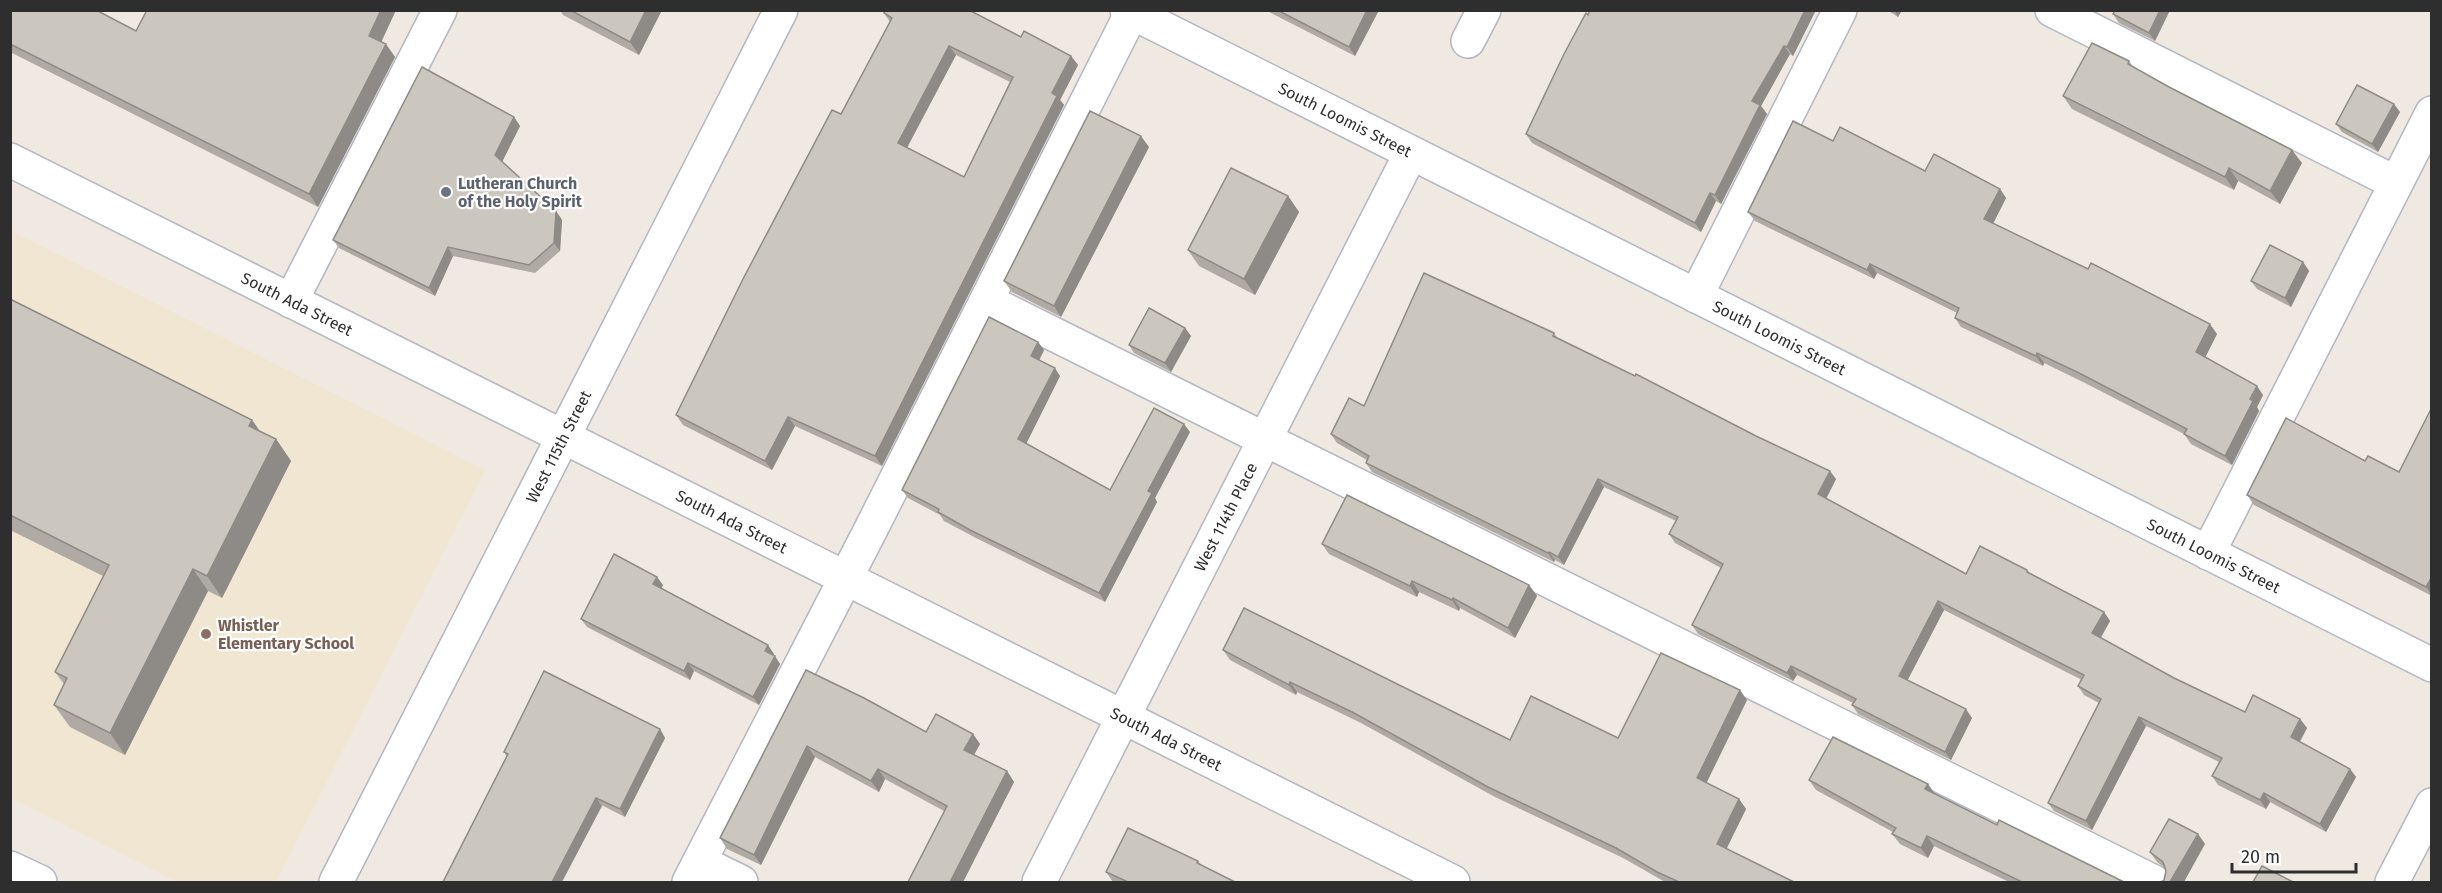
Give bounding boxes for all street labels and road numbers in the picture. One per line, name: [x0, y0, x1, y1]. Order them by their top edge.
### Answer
street label: South Loomis Street: [1275, 79, 1415, 161]
street label: South Ada Street: [238, 268, 356, 340]
street label: South Loomis Street: [1709, 297, 1849, 379]
street label: West 115th Street: [522, 387, 595, 506]
street label: West 114th Place: [1190, 460, 1261, 575]
street label: South Ada Street: [673, 486, 790, 557]
street label: South Loomis Street: [2144, 515, 2284, 597]
street label: South Ada Street: [1107, 703, 1225, 775]

